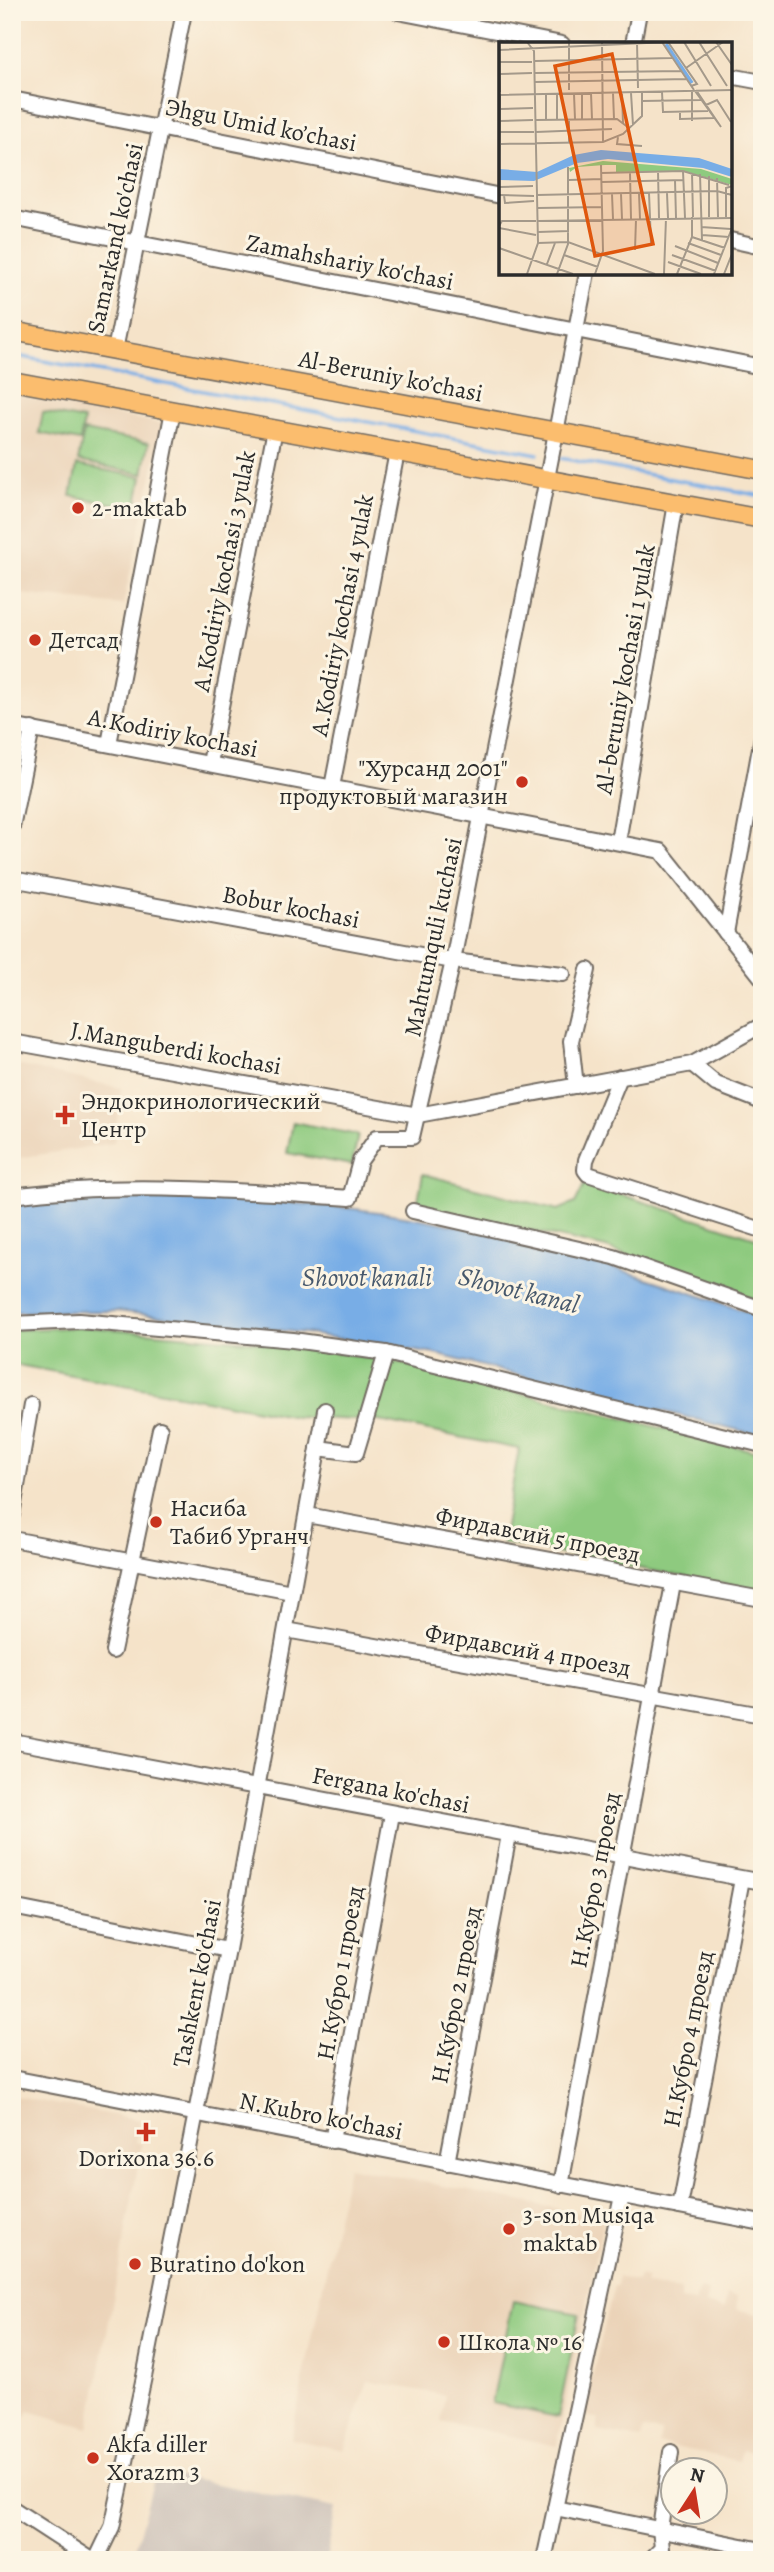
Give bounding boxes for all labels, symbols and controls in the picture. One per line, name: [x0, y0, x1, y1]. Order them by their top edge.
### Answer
inset map: [499, 42, 732, 275]
street label: Эhgu Umid ko’chasi: [163, 91, 359, 159]
street label: Samarkand ko'chasi: [79, 140, 151, 336]
street label: Zamahshariy ko'chasi: [244, 226, 456, 298]
street label: Al-Beruniy ko’chasi: [295, 342, 486, 410]
street label: A.Kodiriy kochasi 3 yulak: [185, 448, 263, 695]
street label: A.Kodiriy kochasi 4 yulak: [303, 491, 381, 740]
place label: 2-maktab: [92, 492, 187, 524]
marker: 2-maktab: [70, 500, 86, 516]
street label: Al-beruniy kochasi 1 yulak: [587, 541, 663, 798]
place label: Детсад: [49, 624, 119, 656]
marker: Детсад: [27, 632, 43, 648]
street label: A.Kodiriy kochasi: [84, 701, 261, 765]
place label: "Хурсанд 2001" продуктовый магазин: [279, 752, 508, 812]
marker: "Хурсанд 2001" продуктовый магазин: [514, 774, 530, 790]
street label: Mahtumquli kuchasi: [396, 834, 470, 1040]
street label: Bobur kochasi: [220, 878, 362, 936]
street label: J.Manguberdi kochasi: [68, 1014, 284, 1082]
place label: Эндокринологический Центр: [81, 1085, 321, 1145]
marker: Эндокринологический Центр: [55, 1105, 75, 1125]
water label: Shovot kanal: [455, 1259, 583, 1322]
water label: Shovot kanali: [302, 1260, 432, 1295]
place label: Насиба Табиб Урганч: [170, 1492, 309, 1552]
street label: Фирдавсий 5 проезд: [433, 1499, 643, 1571]
marker: Насиба Табиб Урганч: [148, 1514, 164, 1530]
street label: Фирдавсий 4 проезд: [423, 1616, 633, 1684]
street label: Fergana ko'chasi: [309, 1759, 473, 1821]
street label: Н.Кубро 3 проезд: [562, 1789, 628, 1971]
street label: Н.Кубро 1 проезд: [309, 1883, 371, 2063]
street label: Tashkent ko'chasi: [165, 1896, 229, 2070]
street label: Н.Кубро 2 проезд: [423, 1904, 489, 2086]
street label: Н.Кубро 4 проезд: [655, 1948, 721, 2130]
street label: N.Kubro ko'chasi: [236, 2084, 406, 2148]
marker: Dorixona 36.6: [138, 2124, 154, 2140]
place label: Dorixona 36.6: [78, 2142, 214, 2174]
place label: 3-son Musiqa maktab: [523, 2199, 655, 2259]
marker: 3-son Musiqa maktab: [501, 2221, 517, 2237]
place label: Buratino do'kon: [149, 2248, 305, 2280]
marker: Buratino do'kon: [127, 2256, 143, 2272]
place label: Школа № 16: [458, 2326, 582, 2358]
marker: Школа № 16: [436, 2334, 452, 2350]
place label: Akfa diller Xorazm 3: [106, 2428, 207, 2488]
marker: Akfa diller Xorazm 3: [85, 2450, 101, 2466]
north arrow: [658, 2456, 728, 2526]
text: N: [688, 2461, 707, 2490]

